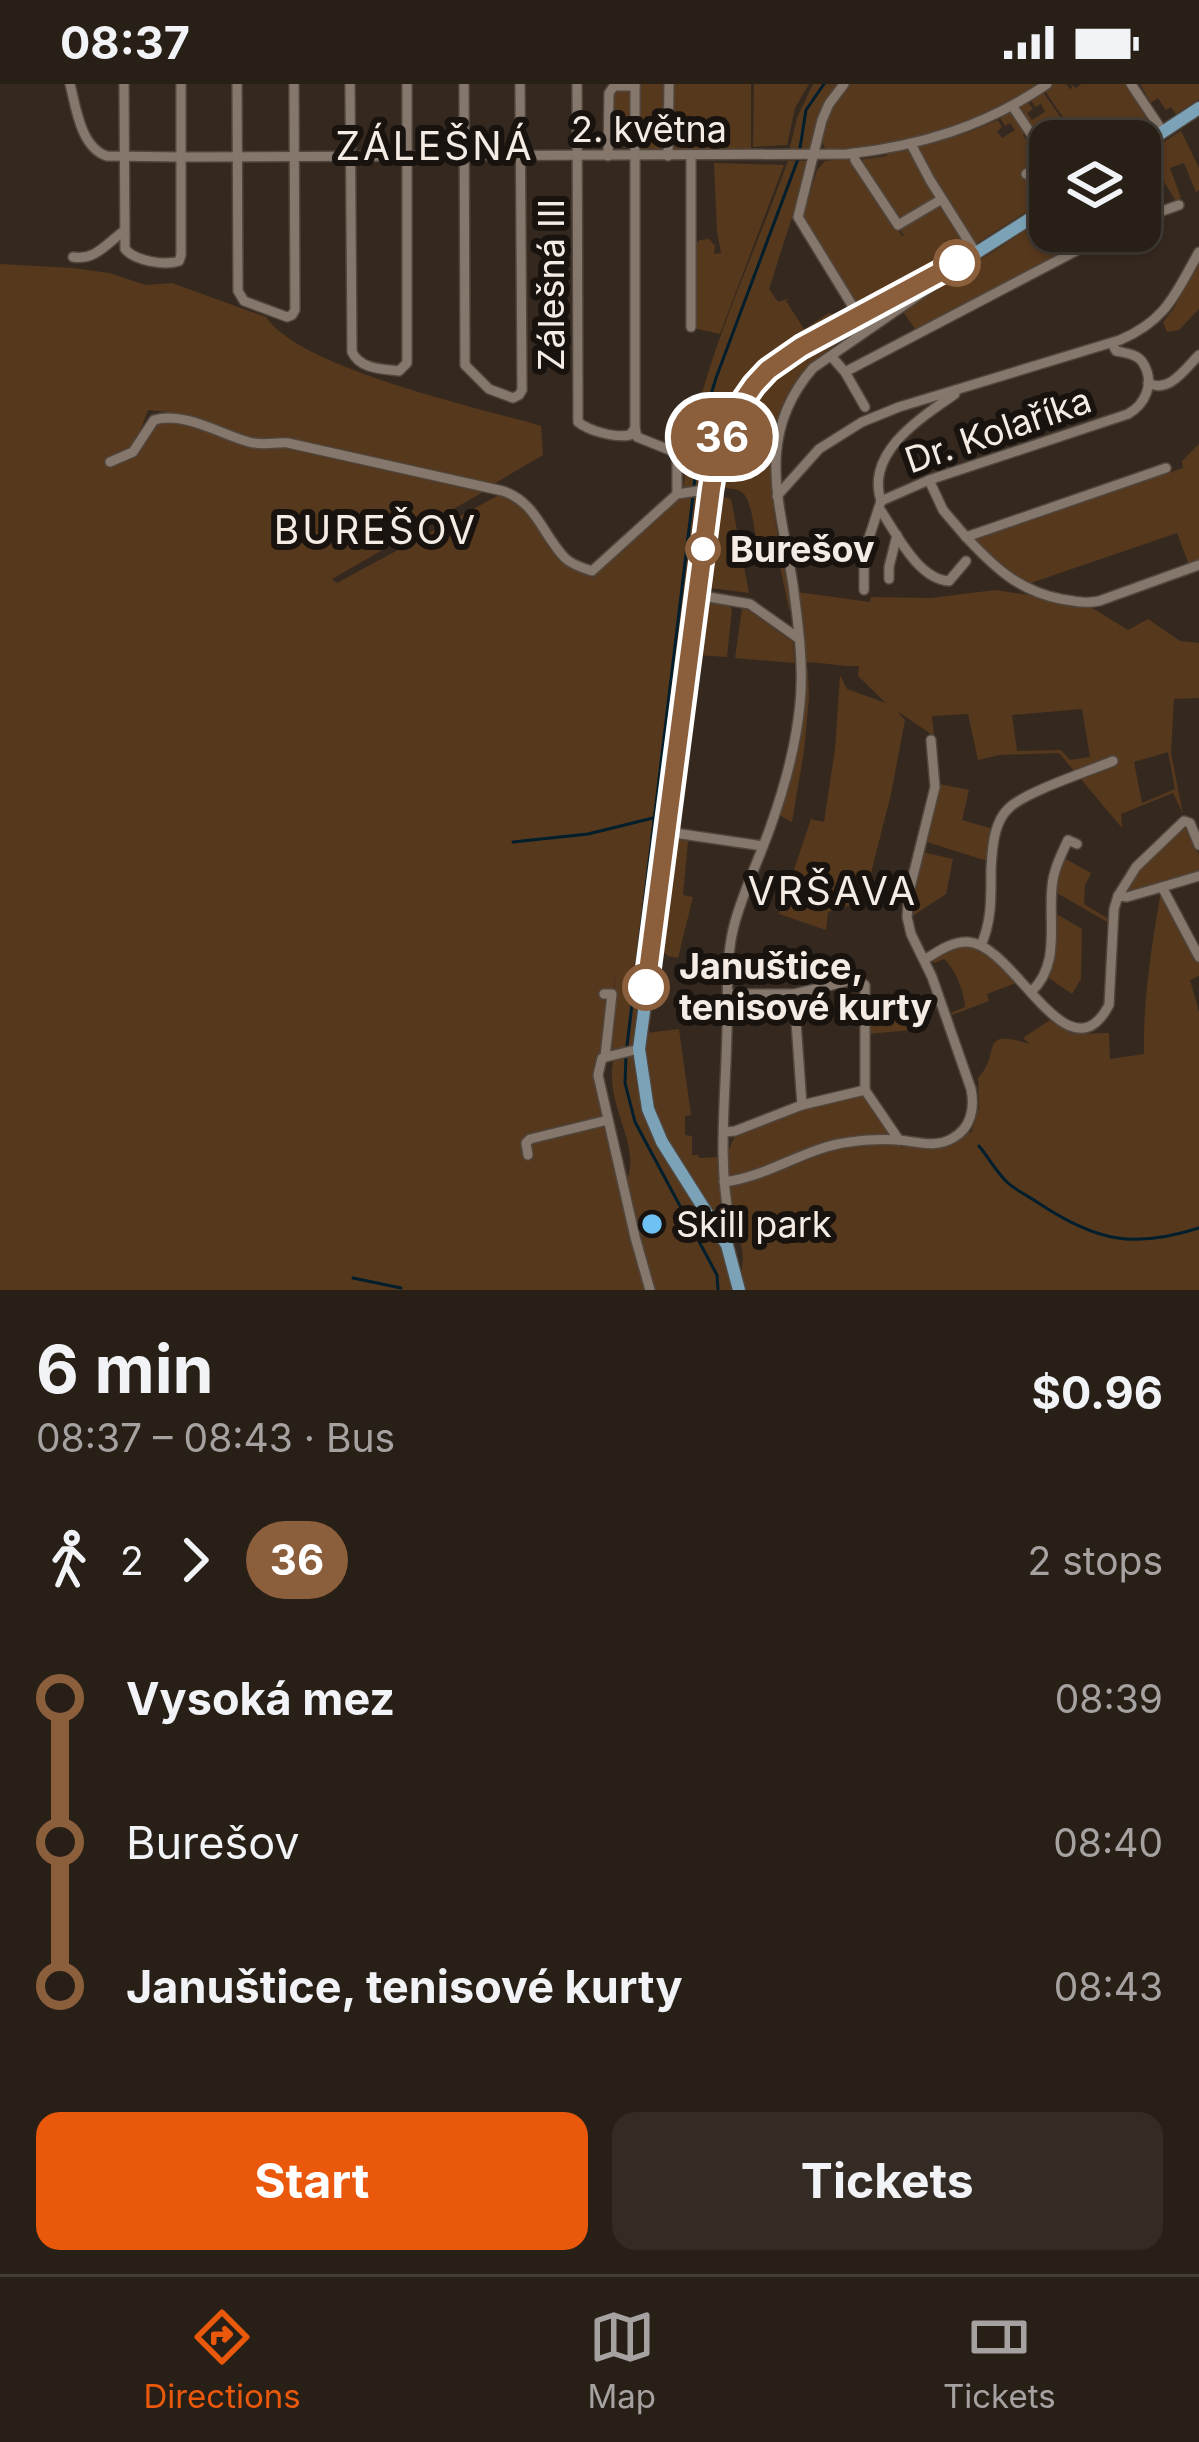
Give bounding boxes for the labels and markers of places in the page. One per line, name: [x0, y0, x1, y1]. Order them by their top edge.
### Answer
unlabelled marker: [935, 241, 979, 285]
place label: Burešov: [730, 527, 875, 571]
marker: Burešov: [687, 533, 719, 565]
place label: Januštice, tenisové kurty: [679, 944, 933, 1029]
marker: Januštice, tenisové kurty: [624, 965, 668, 1009]
place label: Skill park: [676, 1202, 832, 1246]
marker: Skill park: [639, 1211, 665, 1237]

